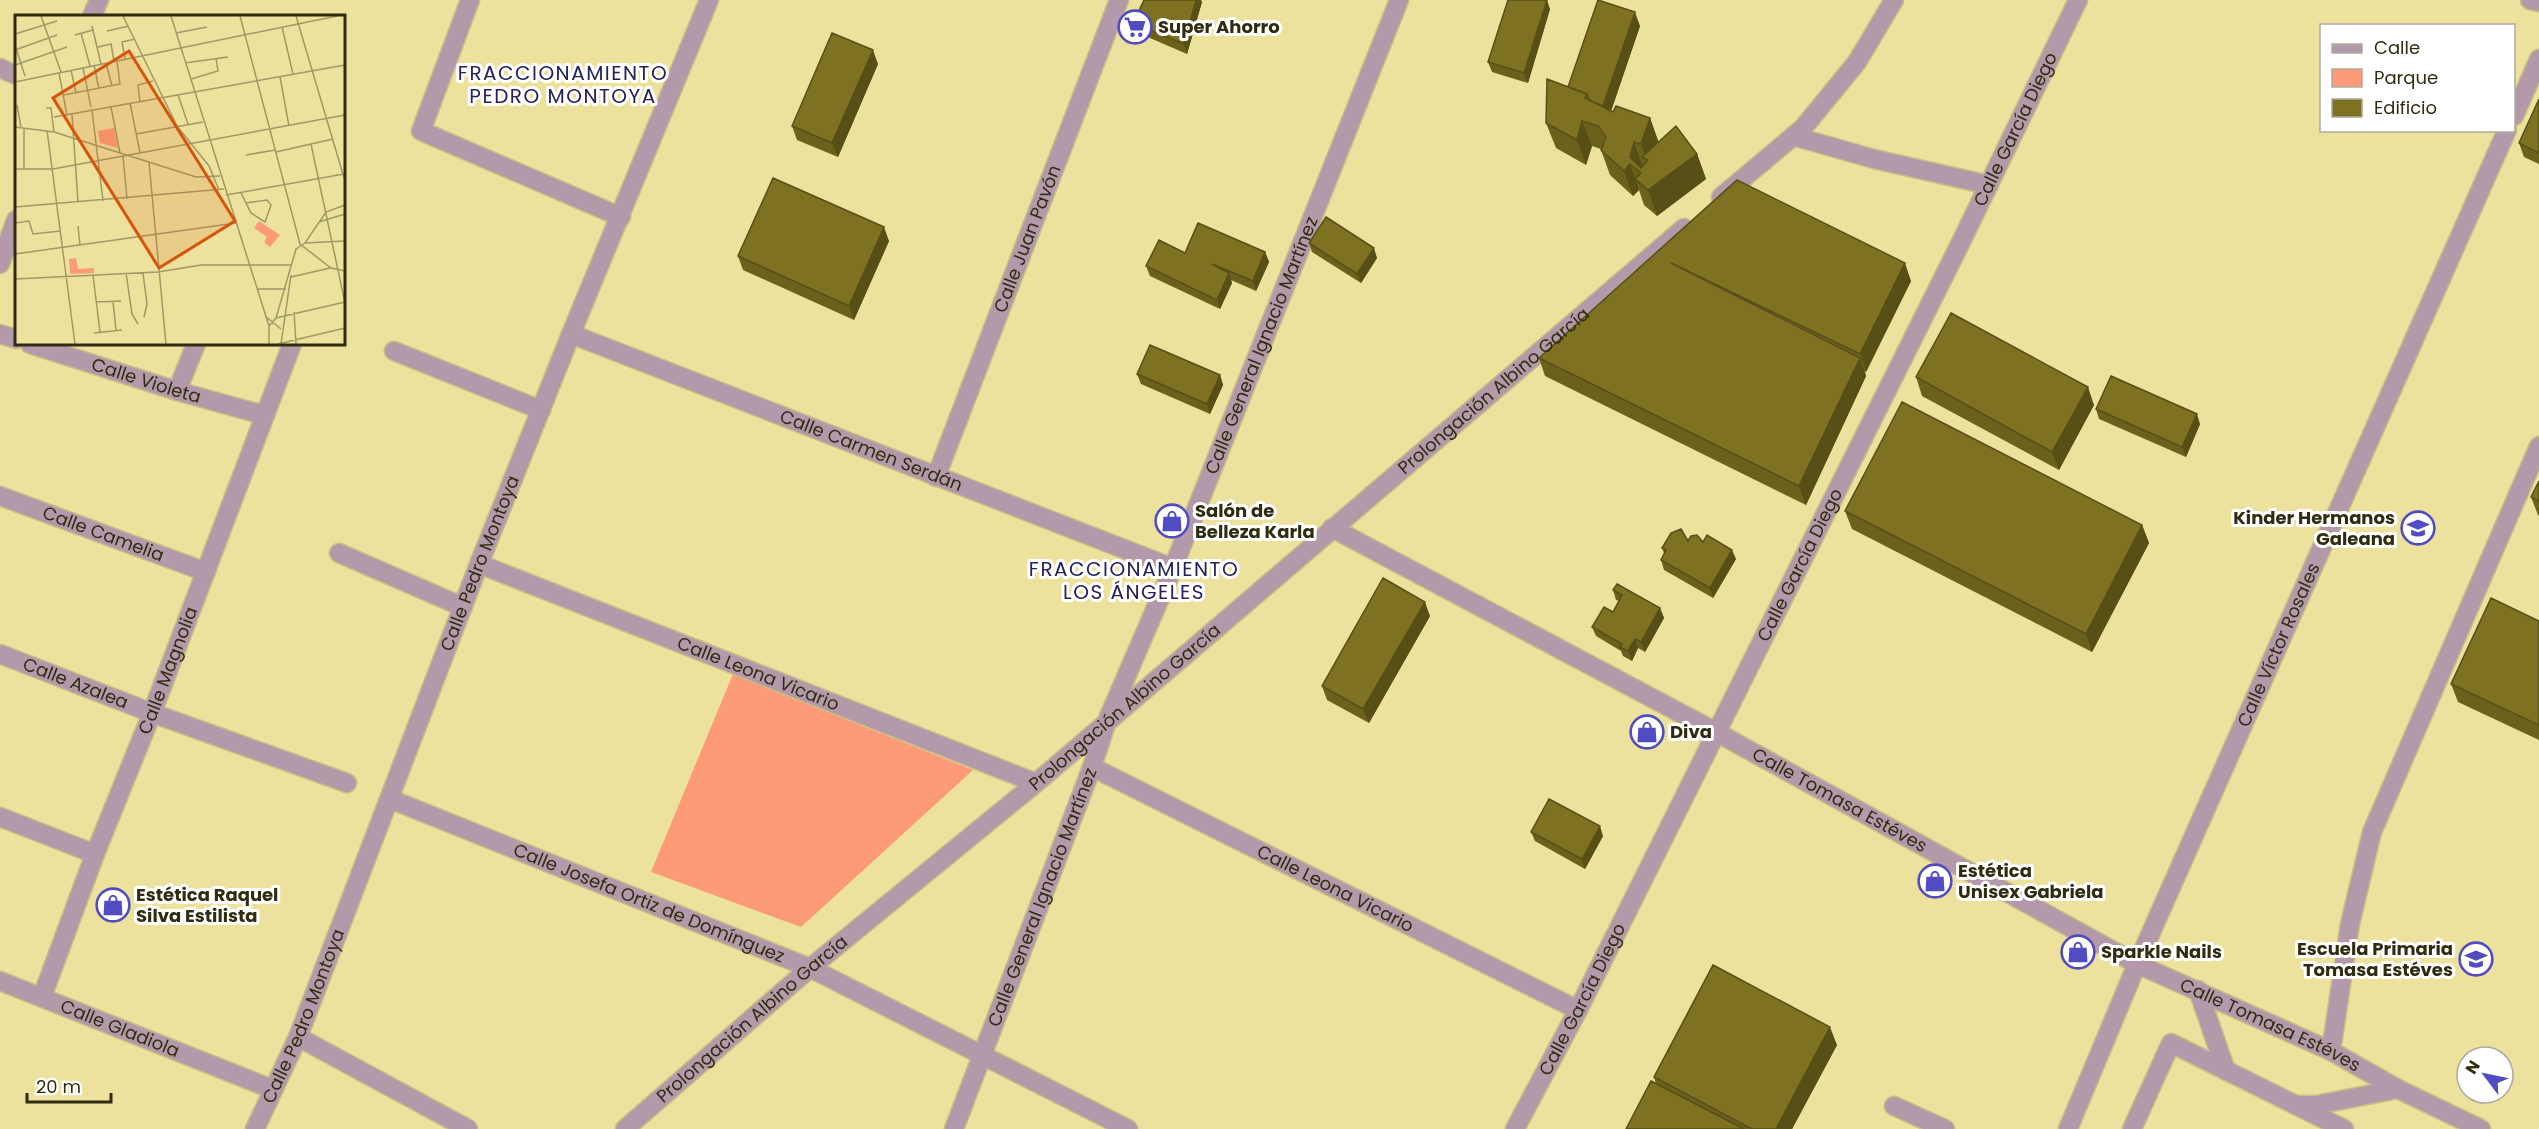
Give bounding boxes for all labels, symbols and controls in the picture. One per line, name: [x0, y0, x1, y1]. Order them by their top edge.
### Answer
supermarket icon: Super Ahorro: [1117, 9, 1153, 45]
place label: Super Ahorro: [1158, 14, 1280, 39]
inset map: [15, 15, 345, 345]
legend: [2320, 24, 2515, 132]
text: Calle: [2374, 35, 2420, 60]
street label: Calle García Diego: [1967, 48, 2063, 210]
district label: FRACCIONAMIENTO PEDRO MONTOYA: [458, 59, 668, 110]
text: Parque: [2374, 65, 2438, 90]
text: Edificio: [2374, 95, 2437, 120]
street label: Calle Juan Pavón: [987, 161, 1067, 316]
street label: Calle General Ignacio Martínez: [1199, 213, 1324, 478]
street label: Prolongación Albino García: [1392, 301, 1595, 480]
street label: Calle Violeta: [89, 352, 204, 409]
street label: Calle Carmen Serdán: [776, 403, 966, 497]
street label: Calle Pedro Montoya: [434, 472, 525, 655]
street label: Calle García Diego: [1751, 484, 1848, 646]
place label: Salón de Belleza Karla: [1195, 498, 1315, 544]
street label: Calle Camelia: [39, 500, 168, 567]
shop icon: Salón de Belleza Karla: [1154, 503, 1190, 539]
place label: Kinder Hermanos Galeana: [2233, 505, 2395, 551]
school or university icon: Kinder Hermanos Galeana: [2400, 510, 2436, 546]
district label: FRACCIONAMIENTO LOS ÁNGELES: [1029, 555, 1239, 606]
street label: Calle Víctor Rosales: [2231, 559, 2325, 731]
street label: Calle Magnolia: [132, 603, 203, 738]
street label: Prolongación Albino García: [1023, 617, 1226, 796]
street label: Calle Leona Vicario: [674, 630, 843, 716]
street label: Calle Azalea: [19, 651, 132, 715]
shop icon: Diva: [1629, 714, 1665, 750]
place label: Diva: [1670, 719, 1712, 744]
street label: Calle Tomasa Estéves: [1748, 741, 1932, 858]
street label: Calle General Ignacio Martínez: [981, 764, 1103, 1030]
street label: Calle Josefa Ortiz de Domínguez: [510, 837, 788, 968]
street label: Calle Leona Vicario: [1253, 838, 1418, 938]
place label: Estética Unisex Gabriela: [1958, 858, 2103, 904]
shop icon: Estética Unisex Gabriela: [1917, 863, 1953, 899]
place label: Estética Raquel Silva Estilista: [136, 882, 278, 928]
shop icon: Estética Raquel Silva Estilista: [95, 887, 131, 923]
street label: Calle García Diego: [1532, 919, 1631, 1080]
street label: Calle Pedro Montoya: [256, 925, 350, 1107]
street label: Prolongación Albino García: [651, 929, 853, 1108]
shop icon: Sparkle Nails: [2060, 934, 2096, 970]
place label: Escuela Primaria Tomasa Estéves: [2297, 936, 2453, 982]
place label: Sparkle Nails: [2101, 939, 2222, 964]
school or university icon: Escuela Primaria Tomasa Estéves: [2458, 941, 2494, 977]
street label: Calle Tomasa Estéves: [2176, 972, 2365, 1077]
street label: Calle Gladiola: [57, 993, 183, 1063]
north arrow: [2455, 1045, 2515, 1105]
text: N: [2460, 1056, 2486, 1079]
scale bar: [27, 1066, 111, 1104]
text: 20 m: [36, 1074, 81, 1099]

